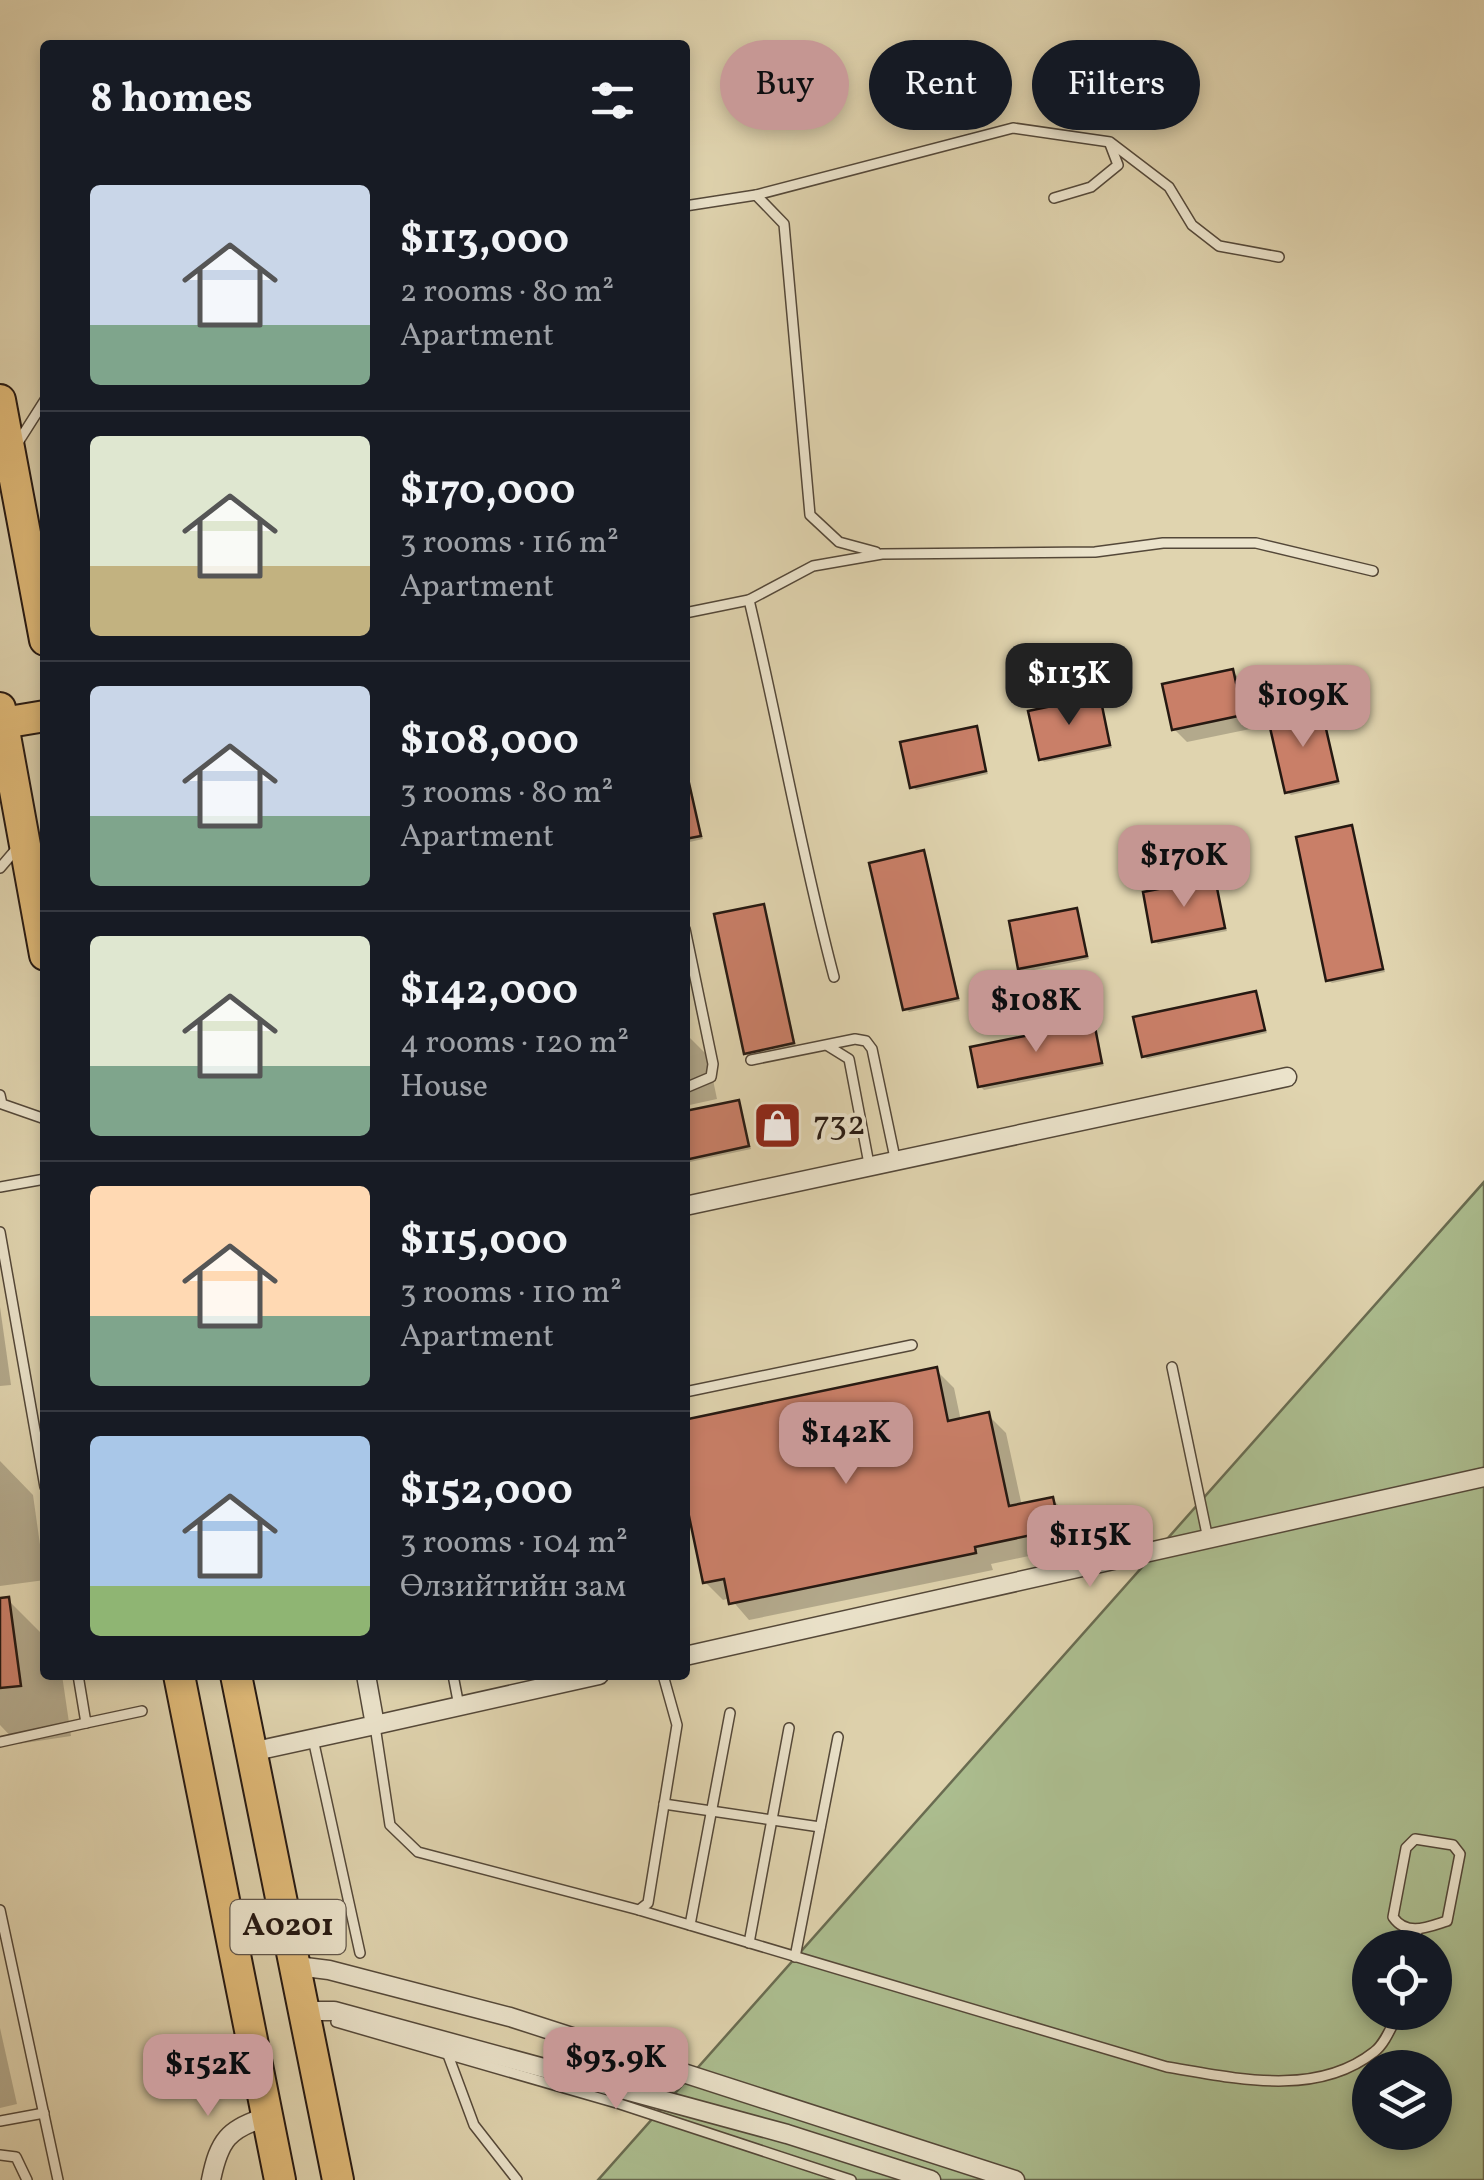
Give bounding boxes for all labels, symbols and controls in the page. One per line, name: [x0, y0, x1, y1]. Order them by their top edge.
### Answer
chip: Buy: [720, 40, 849, 130]
chip: Rent: [869, 40, 1012, 130]
chip: Filters: [1032, 40, 1200, 130]
text: 8 homes: [90, 71, 253, 130]
icon: filters: [585, 73, 640, 128]
text: $113,000: [400, 212, 569, 271]
icon: home: [170, 225, 290, 345]
text: 2 rooms · 80 m²: [400, 271, 614, 315]
text: Apartment: [400, 315, 554, 359]
text: $170,000: [400, 463, 575, 522]
icon: home: [170, 476, 290, 596]
text: 3 rooms · 116 m²: [400, 522, 619, 566]
text: Apartment: [400, 566, 554, 610]
pin: $113K: [999, 643, 1139, 728]
text: $113K: [1027, 653, 1111, 697]
pin: $109K: [1233, 665, 1373, 750]
text: $109K: [1257, 675, 1349, 719]
text: $108,000: [400, 713, 579, 772]
icon: home: [170, 726, 290, 846]
text: 3 rooms · 80 m²: [400, 772, 613, 816]
text: Apartment: [400, 816, 554, 860]
pin: $170K: [1114, 825, 1254, 910]
text: $170K: [1140, 835, 1228, 879]
text: $142,000: [400, 963, 578, 1022]
pin: $108K: [966, 970, 1106, 1055]
icon: home: [170, 976, 290, 1096]
text: $108K: [990, 980, 1082, 1024]
text: 4 rooms · 120 m²: [400, 1022, 629, 1066]
text: House: [400, 1066, 488, 1110]
shop icon: 732: [752, 1099, 804, 1151]
place label: 732: [813, 1101, 866, 1149]
text: $115,000: [400, 1213, 568, 1272]
icon: home: [170, 1226, 290, 1346]
text: 3 rooms · 110 m²: [400, 1272, 622, 1316]
text: Apartment: [400, 1316, 554, 1360]
pin: $142K: [776, 1402, 916, 1487]
text: $142K: [801, 1412, 891, 1456]
text: $152,000: [400, 1463, 573, 1522]
icon: home: [170, 1476, 290, 1596]
pin: $115K: [1020, 1505, 1160, 1590]
text: $115K: [1049, 1515, 1131, 1559]
text: 3 rooms · 104 m²: [400, 1522, 628, 1566]
text: Өлзийтийн зам: [400, 1566, 626, 1610]
road number: A0201: [230, 1900, 346, 1954]
map controls: [1352, 1930, 1452, 2150]
button: locate: [1352, 1930, 1452, 2030]
pin: $93.9K: [535, 2027, 697, 2112]
pin: $152K: [138, 2034, 278, 2119]
text: $93.9K: [565, 2037, 667, 2081]
text: $152K: [165, 2044, 251, 2088]
button: layers: [1352, 2050, 1452, 2150]

